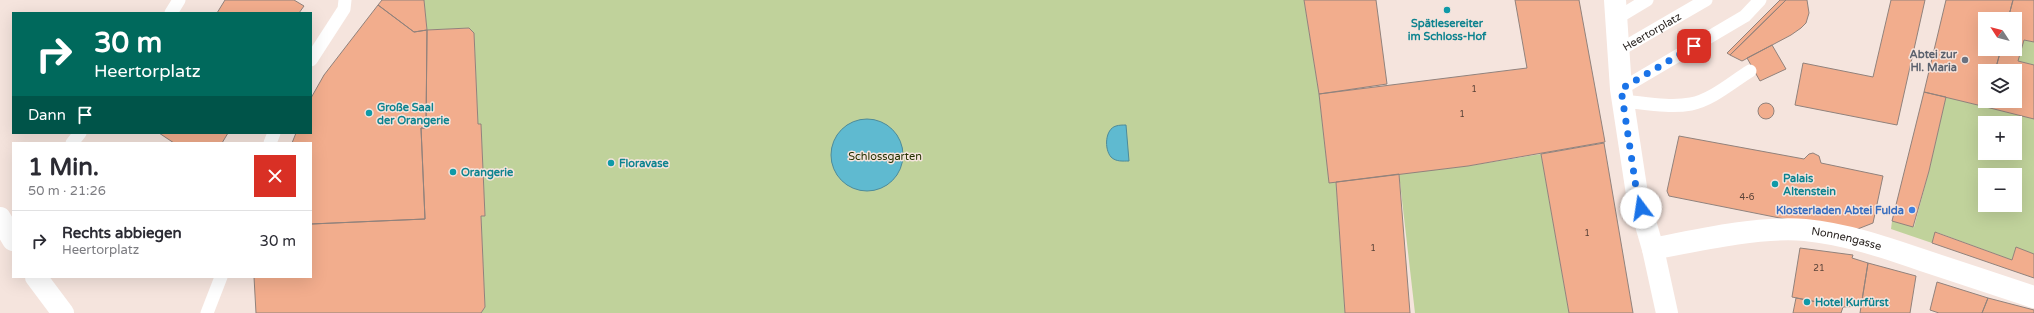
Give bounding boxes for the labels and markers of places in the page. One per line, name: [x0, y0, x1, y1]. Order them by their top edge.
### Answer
marker: Spätlesereiter im Schloss-Hof: [1442, 5, 1452, 15]
place label: Spätlesereiter im Schloss-Hof: [1408, 17, 1487, 43]
pin: [1677, 29, 1711, 63]
place label: Abtei zur Hl. Maria: [1910, 48, 1958, 74]
marker: Abtei zur Hl. Maria: [1960, 55, 1970, 65]
place label: Große Saal der Orangerie: [377, 101, 450, 128]
marker: Große Saal der Orangerie: [364, 108, 374, 118]
place label: Floravase: [619, 157, 670, 170]
marker: Floravase: [606, 158, 616, 168]
place label: Orangerie: [461, 166, 514, 180]
marker: Orangerie: [448, 167, 458, 177]
place label: Palais Altenstein: [1783, 172, 1836, 198]
marker: Palais Altenstein: [1770, 179, 1780, 189]
place label: Klosterladen Abtei Fulda: [1776, 204, 1904, 217]
marker: Klosterladen Abtei Fulda: [1907, 205, 1917, 215]
place label: Hotel Kurfürst: [1815, 296, 1889, 309]
marker: Hotel Kurfürst: [1802, 297, 1812, 307]

